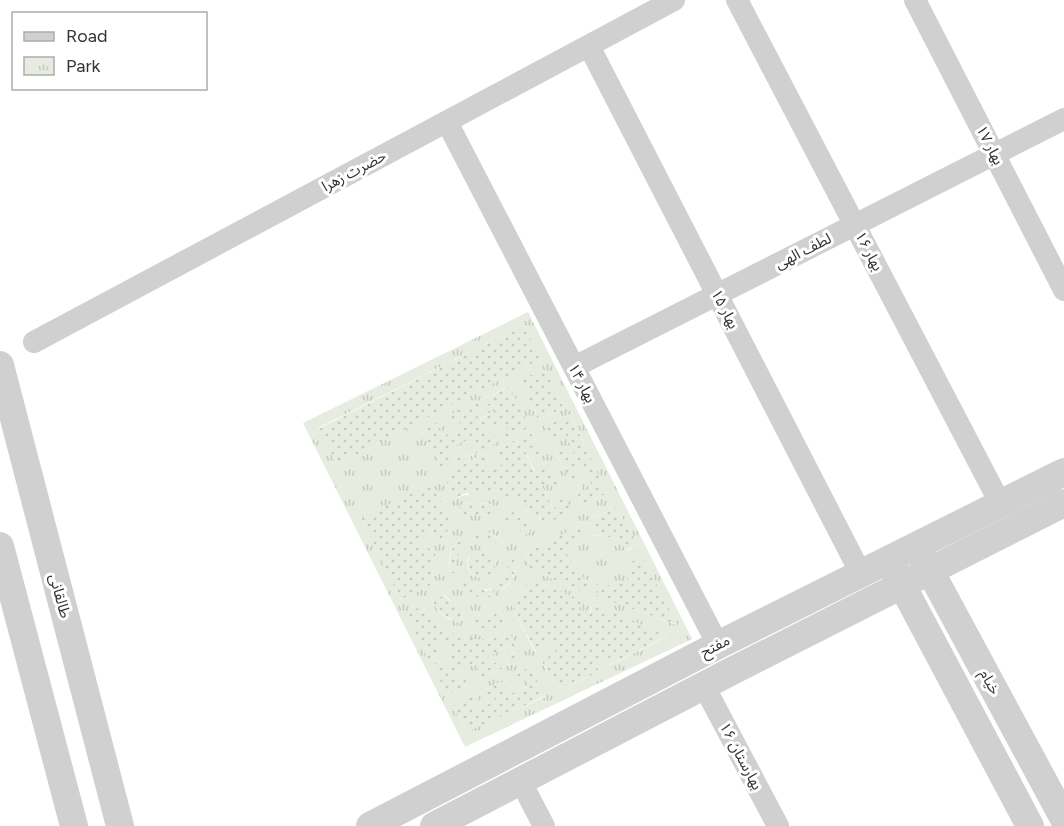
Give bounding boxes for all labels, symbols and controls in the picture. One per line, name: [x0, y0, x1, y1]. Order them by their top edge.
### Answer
legend: [12, 12, 207, 90]
text: Road: [66, 25, 107, 47]
text: Park: [66, 55, 101, 77]
street label: بهار ۱۷: [972, 122, 1008, 168]
street label: حضرت زهرا: [319, 146, 389, 195]
street label: بهار ۱۶: [851, 228, 887, 274]
street label: لطف الهی: [772, 229, 834, 273]
street label: بهار ۱۵: [707, 286, 743, 332]
street label: بهار ۱۴: [564, 360, 600, 406]
street label: طالقانی: [45, 572, 75, 620]
street label: مفتح: [697, 631, 734, 664]
street label: خیام: [974, 666, 1004, 699]
street label: بهارستان ۱۶: [716, 719, 766, 793]

